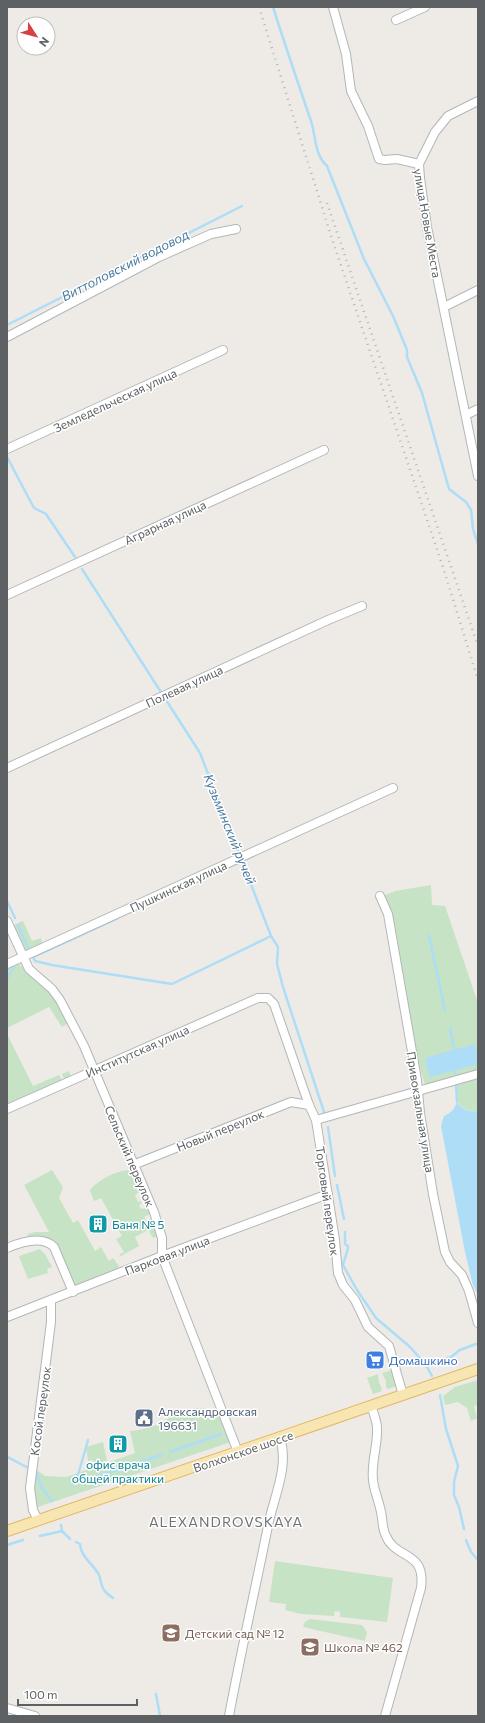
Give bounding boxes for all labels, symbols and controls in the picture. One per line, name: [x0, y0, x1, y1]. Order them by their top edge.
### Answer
north arrow: [16, 16, 56, 56]
text: N: [37, 35, 52, 49]
street label: улица Новые Места: [412, 167, 444, 279]
water label: Виттоловский водовод: [59, 226, 192, 304]
street label: Земледельческая улица: [51, 365, 179, 435]
street label: Аграрная улица: [122, 497, 208, 547]
street label: Полевая улица: [143, 662, 225, 710]
water label: Кузьминский ручей: [200, 771, 260, 887]
street label: Пушкинская улица: [127, 857, 229, 915]
street label: Институтская улица: [83, 1022, 191, 1080]
street label: Привокзальная улица: [405, 1050, 437, 1174]
street label: Сельский переулок: [102, 1103, 158, 1209]
street label: Новый переулок: [174, 1106, 266, 1154]
street label: Торговый переулок: [313, 1145, 343, 1257]
building icon: Баня № 5: [87, 1213, 109, 1235]
place label: Баня № 5: [112, 1217, 165, 1231]
street label: Парковая улица: [123, 1232, 211, 1278]
supermarket icon: Домашкино: [364, 1349, 386, 1371]
place label: Домашкино: [389, 1353, 458, 1367]
street label: Косой переулок: [27, 1365, 53, 1456]
place label: Александровская 196631: [158, 1404, 257, 1432]
public building icon: Александровская 196631: [133, 1407, 155, 1429]
street label: Волхонское шоссе: [191, 1427, 295, 1475]
building icon: офис врача общей практики: [107, 1433, 129, 1455]
place label: офис врача общей практики: [72, 1457, 164, 1485]
district label: ALEXANDROVSKAYA: [149, 1513, 303, 1530]
school or university icon: Детский сад № 12: [160, 1622, 182, 1644]
place label: Детский сад № 12: [185, 1626, 285, 1640]
school or university icon: Школа № 462: [299, 1636, 321, 1658]
place label: Школа № 462: [324, 1640, 403, 1654]
scale bar: [18, 1681, 137, 1707]
text: 100 m: [24, 1687, 58, 1701]

